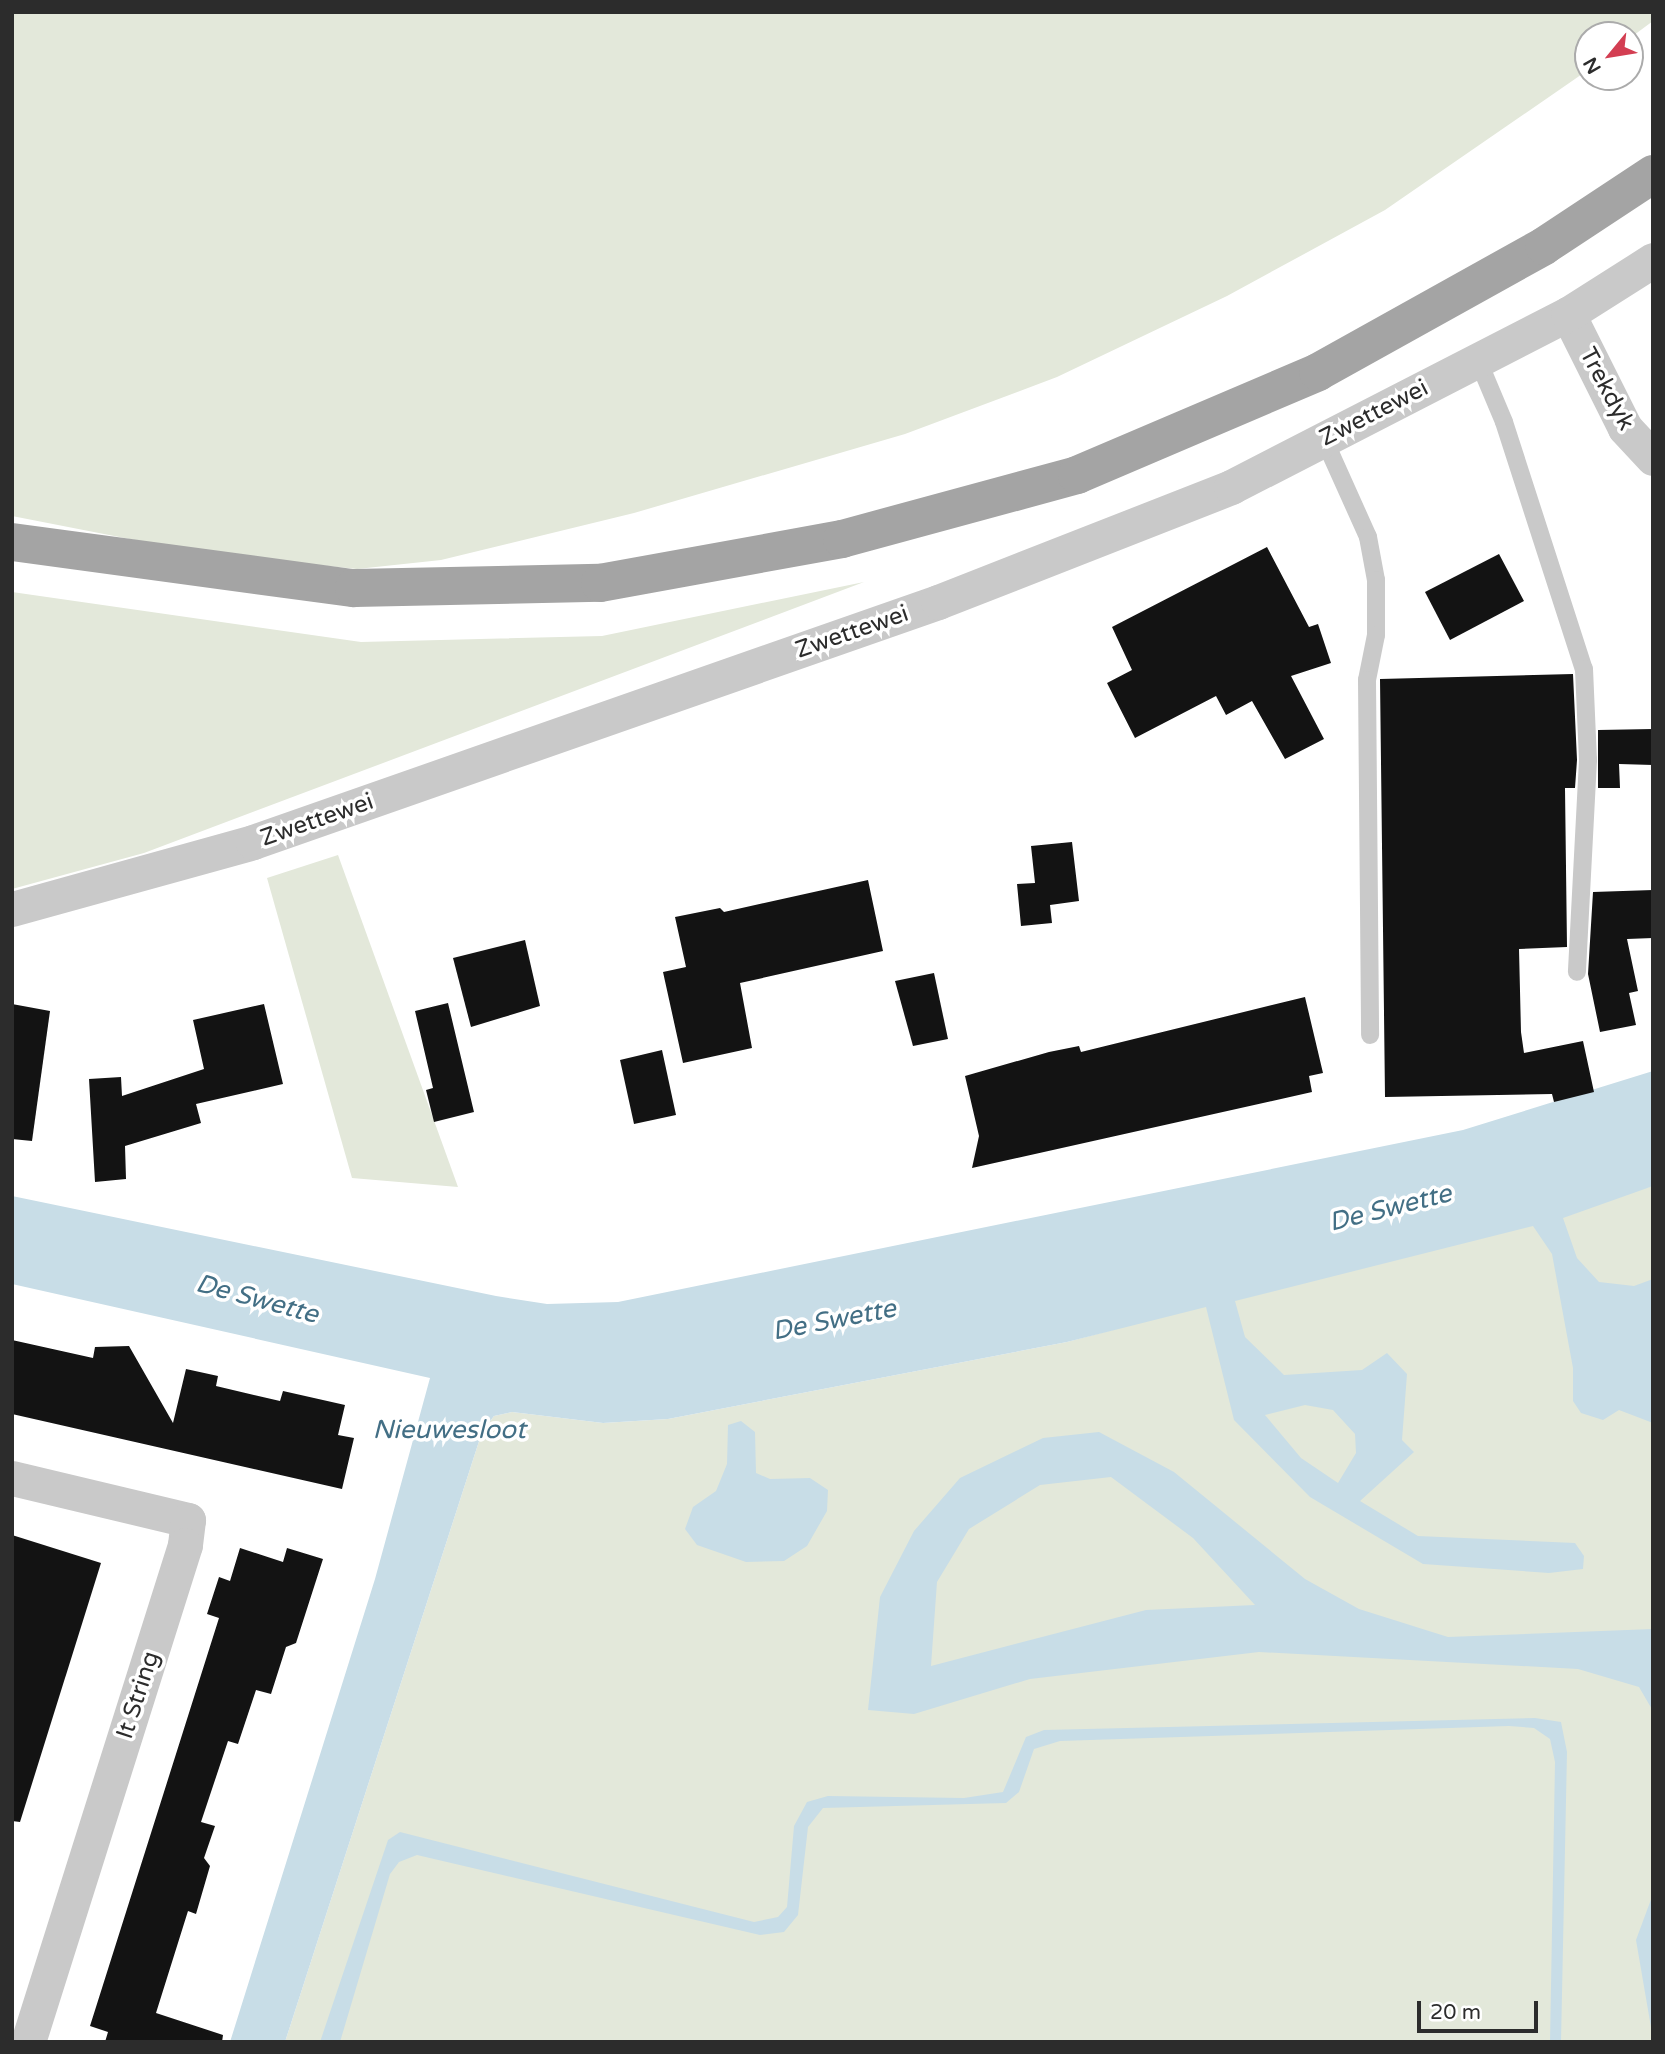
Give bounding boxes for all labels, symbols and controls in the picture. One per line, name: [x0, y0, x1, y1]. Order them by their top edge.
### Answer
north arrow: [1574, 21, 1644, 91]
text: N: [1579, 53, 1606, 78]
street label: Trekdyk: [1573, 343, 1641, 435]
street label: Zwettewei: [1315, 373, 1433, 453]
street label: Zwettewei: [792, 599, 912, 665]
street label: Zwettewei: [257, 787, 377, 853]
water label: De Swette: [1325, 1178, 1455, 1238]
water label: De Swette: [192, 1268, 322, 1330]
water label: De Swette: [770, 1293, 898, 1347]
water label: Nieuwesloot: [372, 1414, 526, 1446]
street label: It String: [110, 1648, 166, 1742]
scale bar: [1420, 1988, 1541, 2032]
text: 20 m: [1430, 2000, 1481, 2025]

